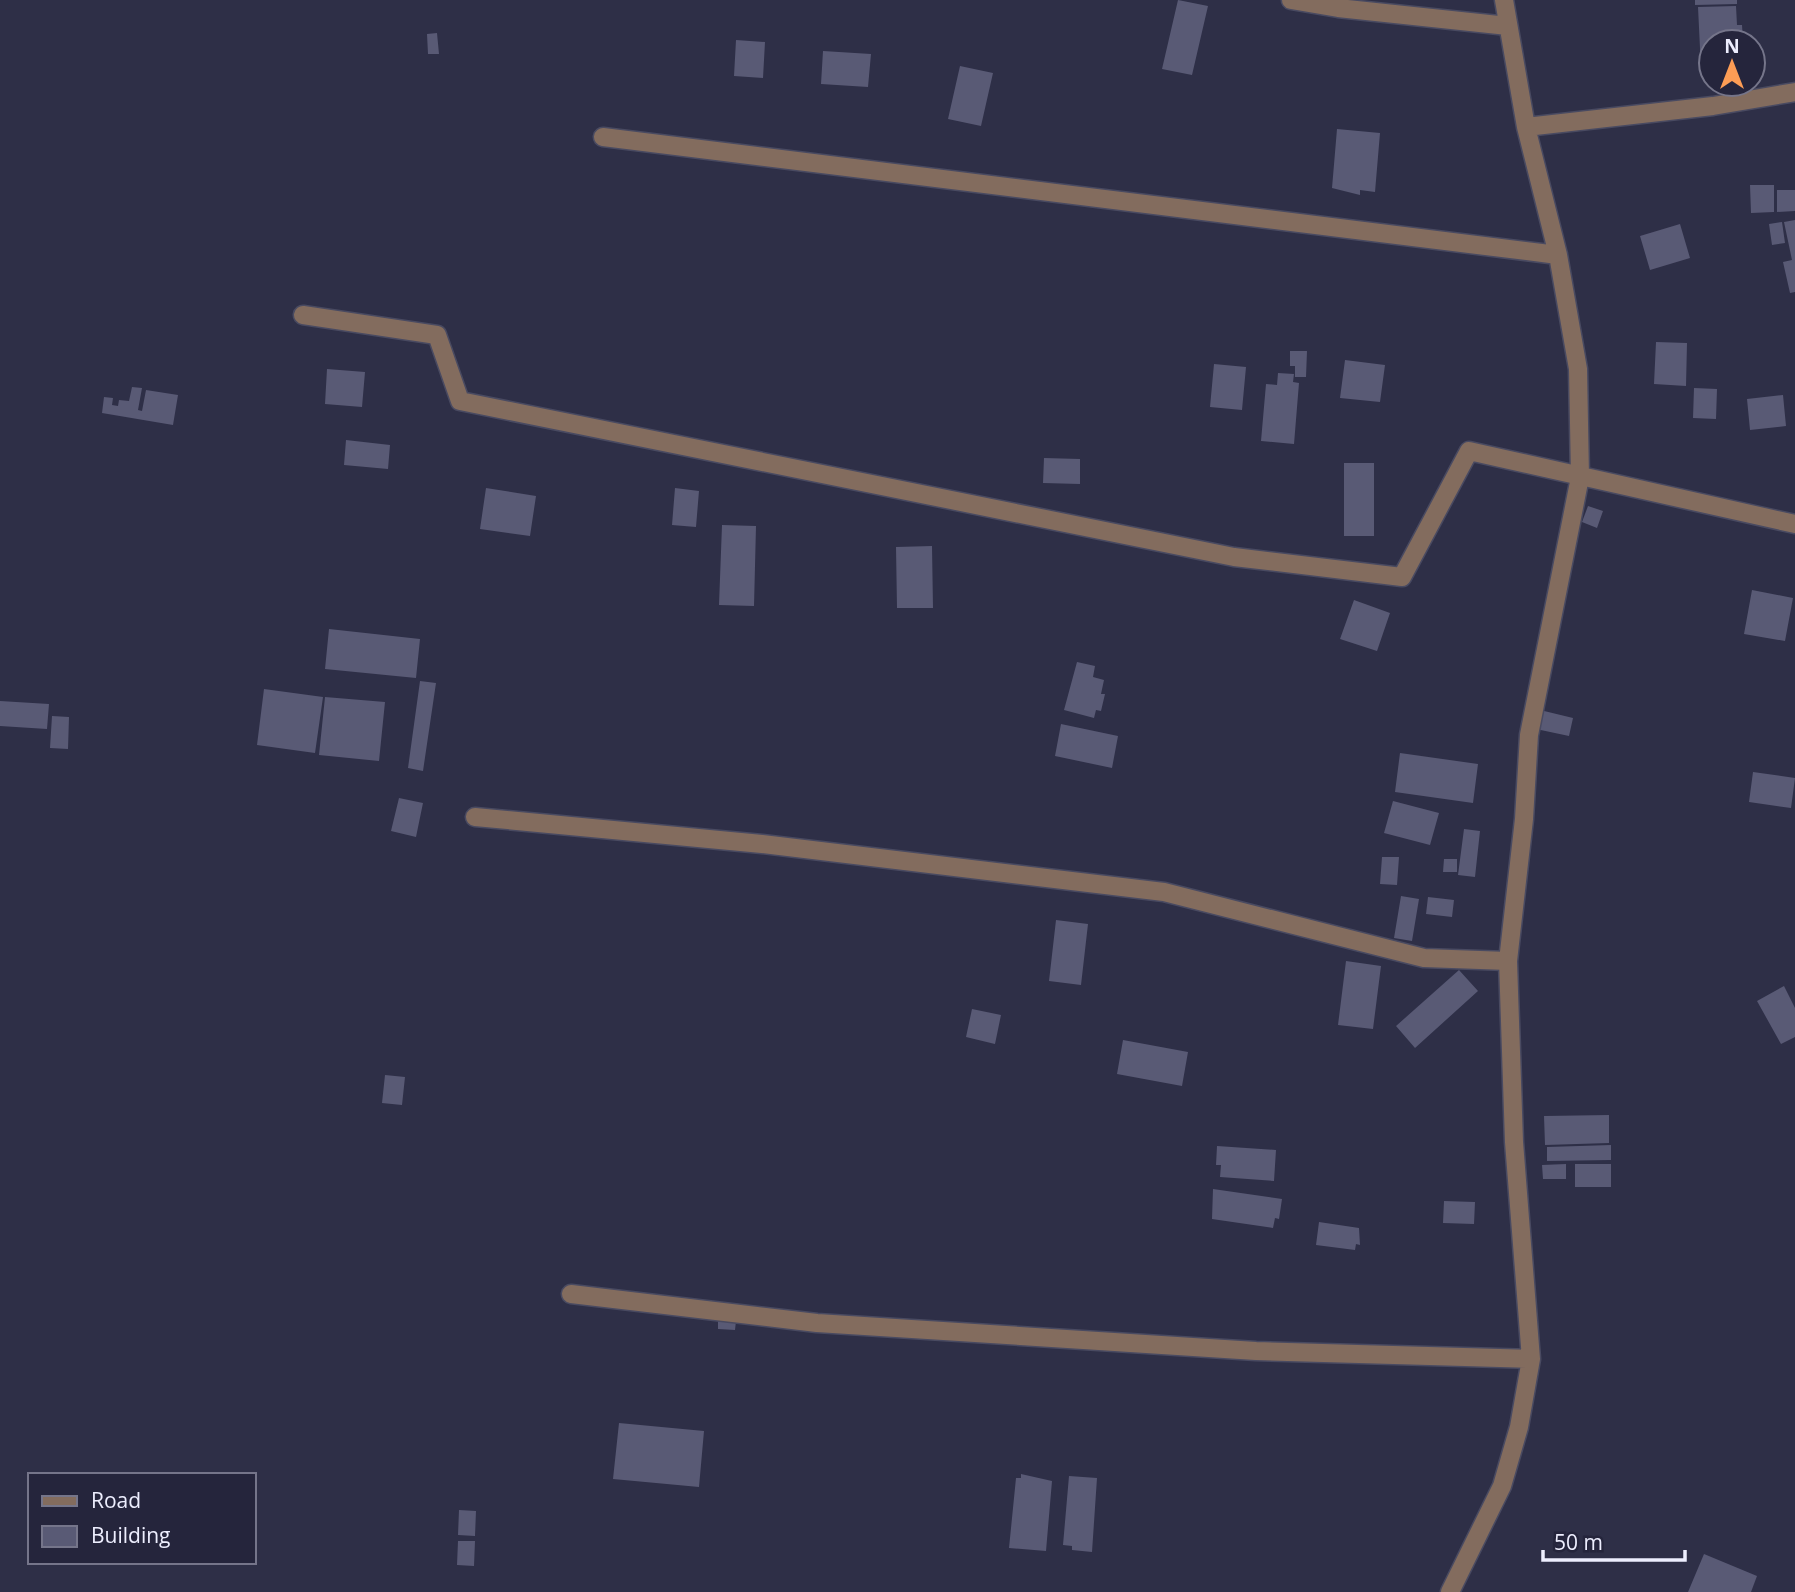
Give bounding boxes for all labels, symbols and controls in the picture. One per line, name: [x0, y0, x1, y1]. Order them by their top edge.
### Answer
north arrow: [1697, 28, 1767, 98]
text: N: [1724, 33, 1740, 59]
legend: [28, 1473, 256, 1564]
text: Road: [91, 1486, 141, 1514]
scale bar: [1543, 1518, 1685, 1562]
text: Building: [91, 1521, 170, 1549]
text: 50 m: [1554, 1528, 1603, 1556]

